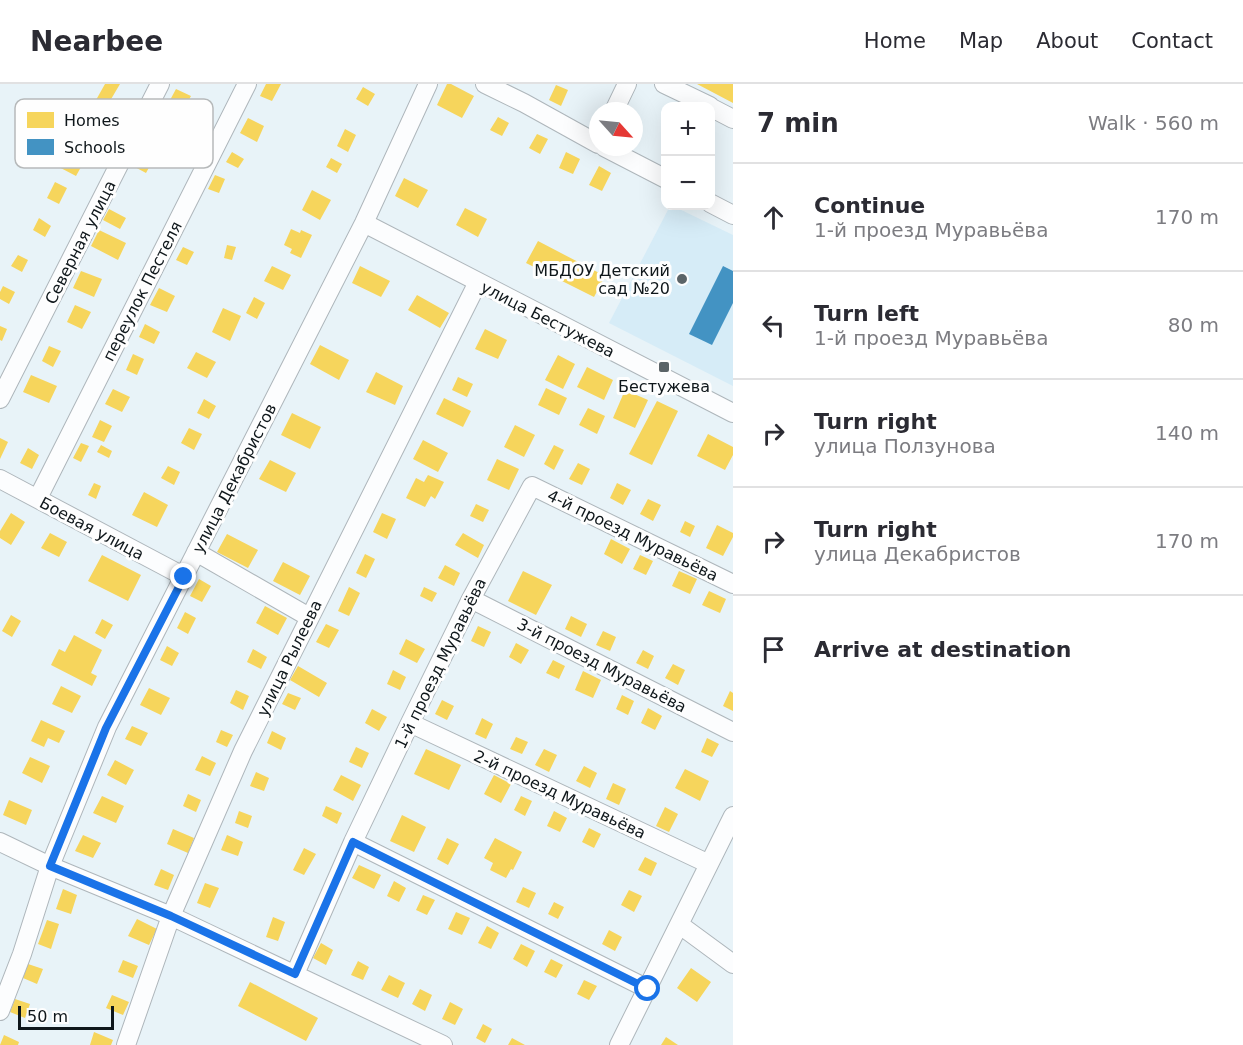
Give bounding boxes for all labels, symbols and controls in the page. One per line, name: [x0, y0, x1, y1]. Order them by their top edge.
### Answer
text: Nearbee: [30, 25, 163, 58]
text: Home: [864, 29, 926, 53]
text: Map: [959, 29, 1003, 53]
text: About: [1036, 29, 1098, 53]
text: Contact: [1131, 29, 1213, 53]
legend: [15, 99, 213, 168]
north arrow: [589, 102, 643, 156]
map controls: [661, 102, 715, 210]
button: +: [661, 102, 715, 156]
text: 7 min: [757, 108, 839, 138]
text: Homes: [64, 111, 120, 130]
text: Walk · 560 m: [1088, 111, 1219, 135]
text: Schools: [64, 138, 125, 157]
button: −: [661, 156, 715, 210]
street label: Северная улица: [41, 177, 120, 307]
text: Continue: [814, 193, 925, 218]
icon: ahead: [757, 201, 790, 234]
text: 170 m: [1155, 205, 1219, 229]
street label: переулок Пестеля: [99, 218, 186, 364]
text: 1-й проезд Муравьёва: [814, 218, 1048, 242]
place label: МБДОУ Детский сад №20: [534, 261, 670, 298]
marker: МБДОУ Детский сад №20: [675, 272, 689, 286]
street label: улица Бестужева: [478, 277, 618, 361]
text: Turn left: [814, 301, 919, 326]
icon: left: [757, 309, 790, 342]
text: 80 m: [1168, 313, 1219, 337]
text: 1-й проезд Муравьёва: [814, 326, 1048, 350]
marker: Бестужева: [657, 360, 671, 374]
place label: Бестужева: [618, 377, 710, 396]
street label: улица Декабристов: [188, 400, 280, 556]
text: Turn right: [814, 409, 937, 434]
icon: right: [757, 417, 790, 450]
text: 140 m: [1155, 421, 1219, 445]
text: улица Ползунова: [814, 434, 996, 458]
street label: 4-й проезд Муравьёва: [544, 486, 721, 585]
street label: Боевая улица: [36, 493, 147, 564]
text: Turn right: [814, 517, 937, 542]
icon: right: [757, 525, 790, 558]
text: 170 m: [1155, 529, 1219, 553]
text: улица Декабристов: [814, 542, 1021, 566]
route end: [170, 563, 196, 589]
street label: 1-й проезд Муравьёва: [391, 575, 490, 752]
street label: улица Рылеева: [253, 597, 326, 720]
street label: 3-й проезд Муравьёва: [514, 614, 690, 716]
icon: arrive: [757, 633, 790, 666]
text: Arrive at destination: [814, 637, 1071, 662]
street label: 2-й проезд Муравьёва: [471, 746, 649, 843]
route start: [634, 975, 660, 1001]
scale bar: [18, 1003, 114, 1030]
text: 50 m: [27, 1007, 68, 1026]

